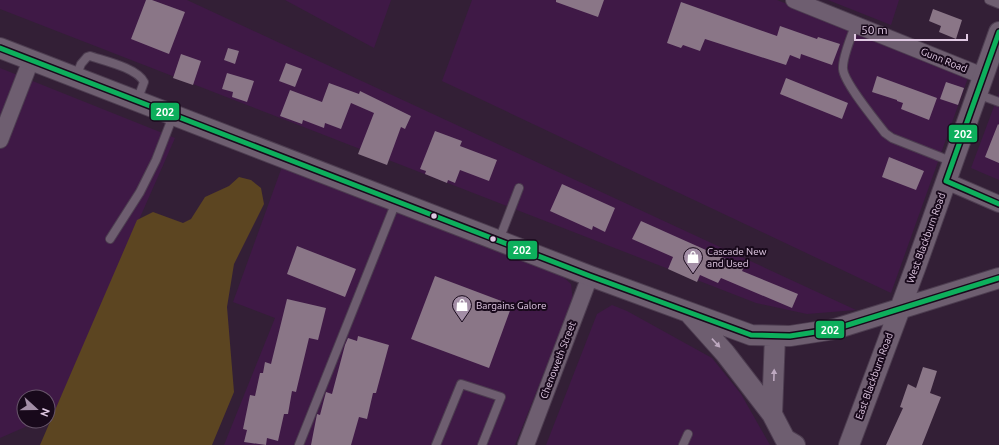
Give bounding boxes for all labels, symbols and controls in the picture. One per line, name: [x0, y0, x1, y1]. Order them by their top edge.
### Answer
scale bar: [855, 16, 967, 42]
text: 50 m: [861, 23, 888, 36]
street label: Gunn Road: [919, 46, 969, 74]
line badge: 202: [150, 102, 180, 121]
text: 202: [156, 106, 174, 118]
line badge: 202: [948, 124, 978, 143]
text: 202: [954, 128, 972, 140]
street label: West Blackburn Road: [905, 191, 948, 285]
unlabelled marker: [429, 211, 439, 221]
unlabelled marker: [488, 234, 498, 244]
line badge: 202: [507, 240, 538, 260]
text: 202: [513, 244, 531, 256]
shop icon: Cascade New and Used: [682, 246, 704, 274]
place label: Cascade New and Used: [707, 246, 767, 269]
shop icon: Bargains Galore: [451, 294, 473, 322]
place label: Bargains Galore: [476, 300, 546, 311]
street label: Chenoweth Street: [538, 320, 578, 400]
line badge: 202: [815, 320, 845, 339]
text: 202: [821, 324, 839, 336]
street label: East Blackburn Road: [853, 331, 895, 421]
one-way arrow: [711, 338, 720, 347]
one-way arrow: [771, 368, 777, 381]
north arrow: [16, 389, 56, 429]
text: N: [38, 407, 52, 419]

